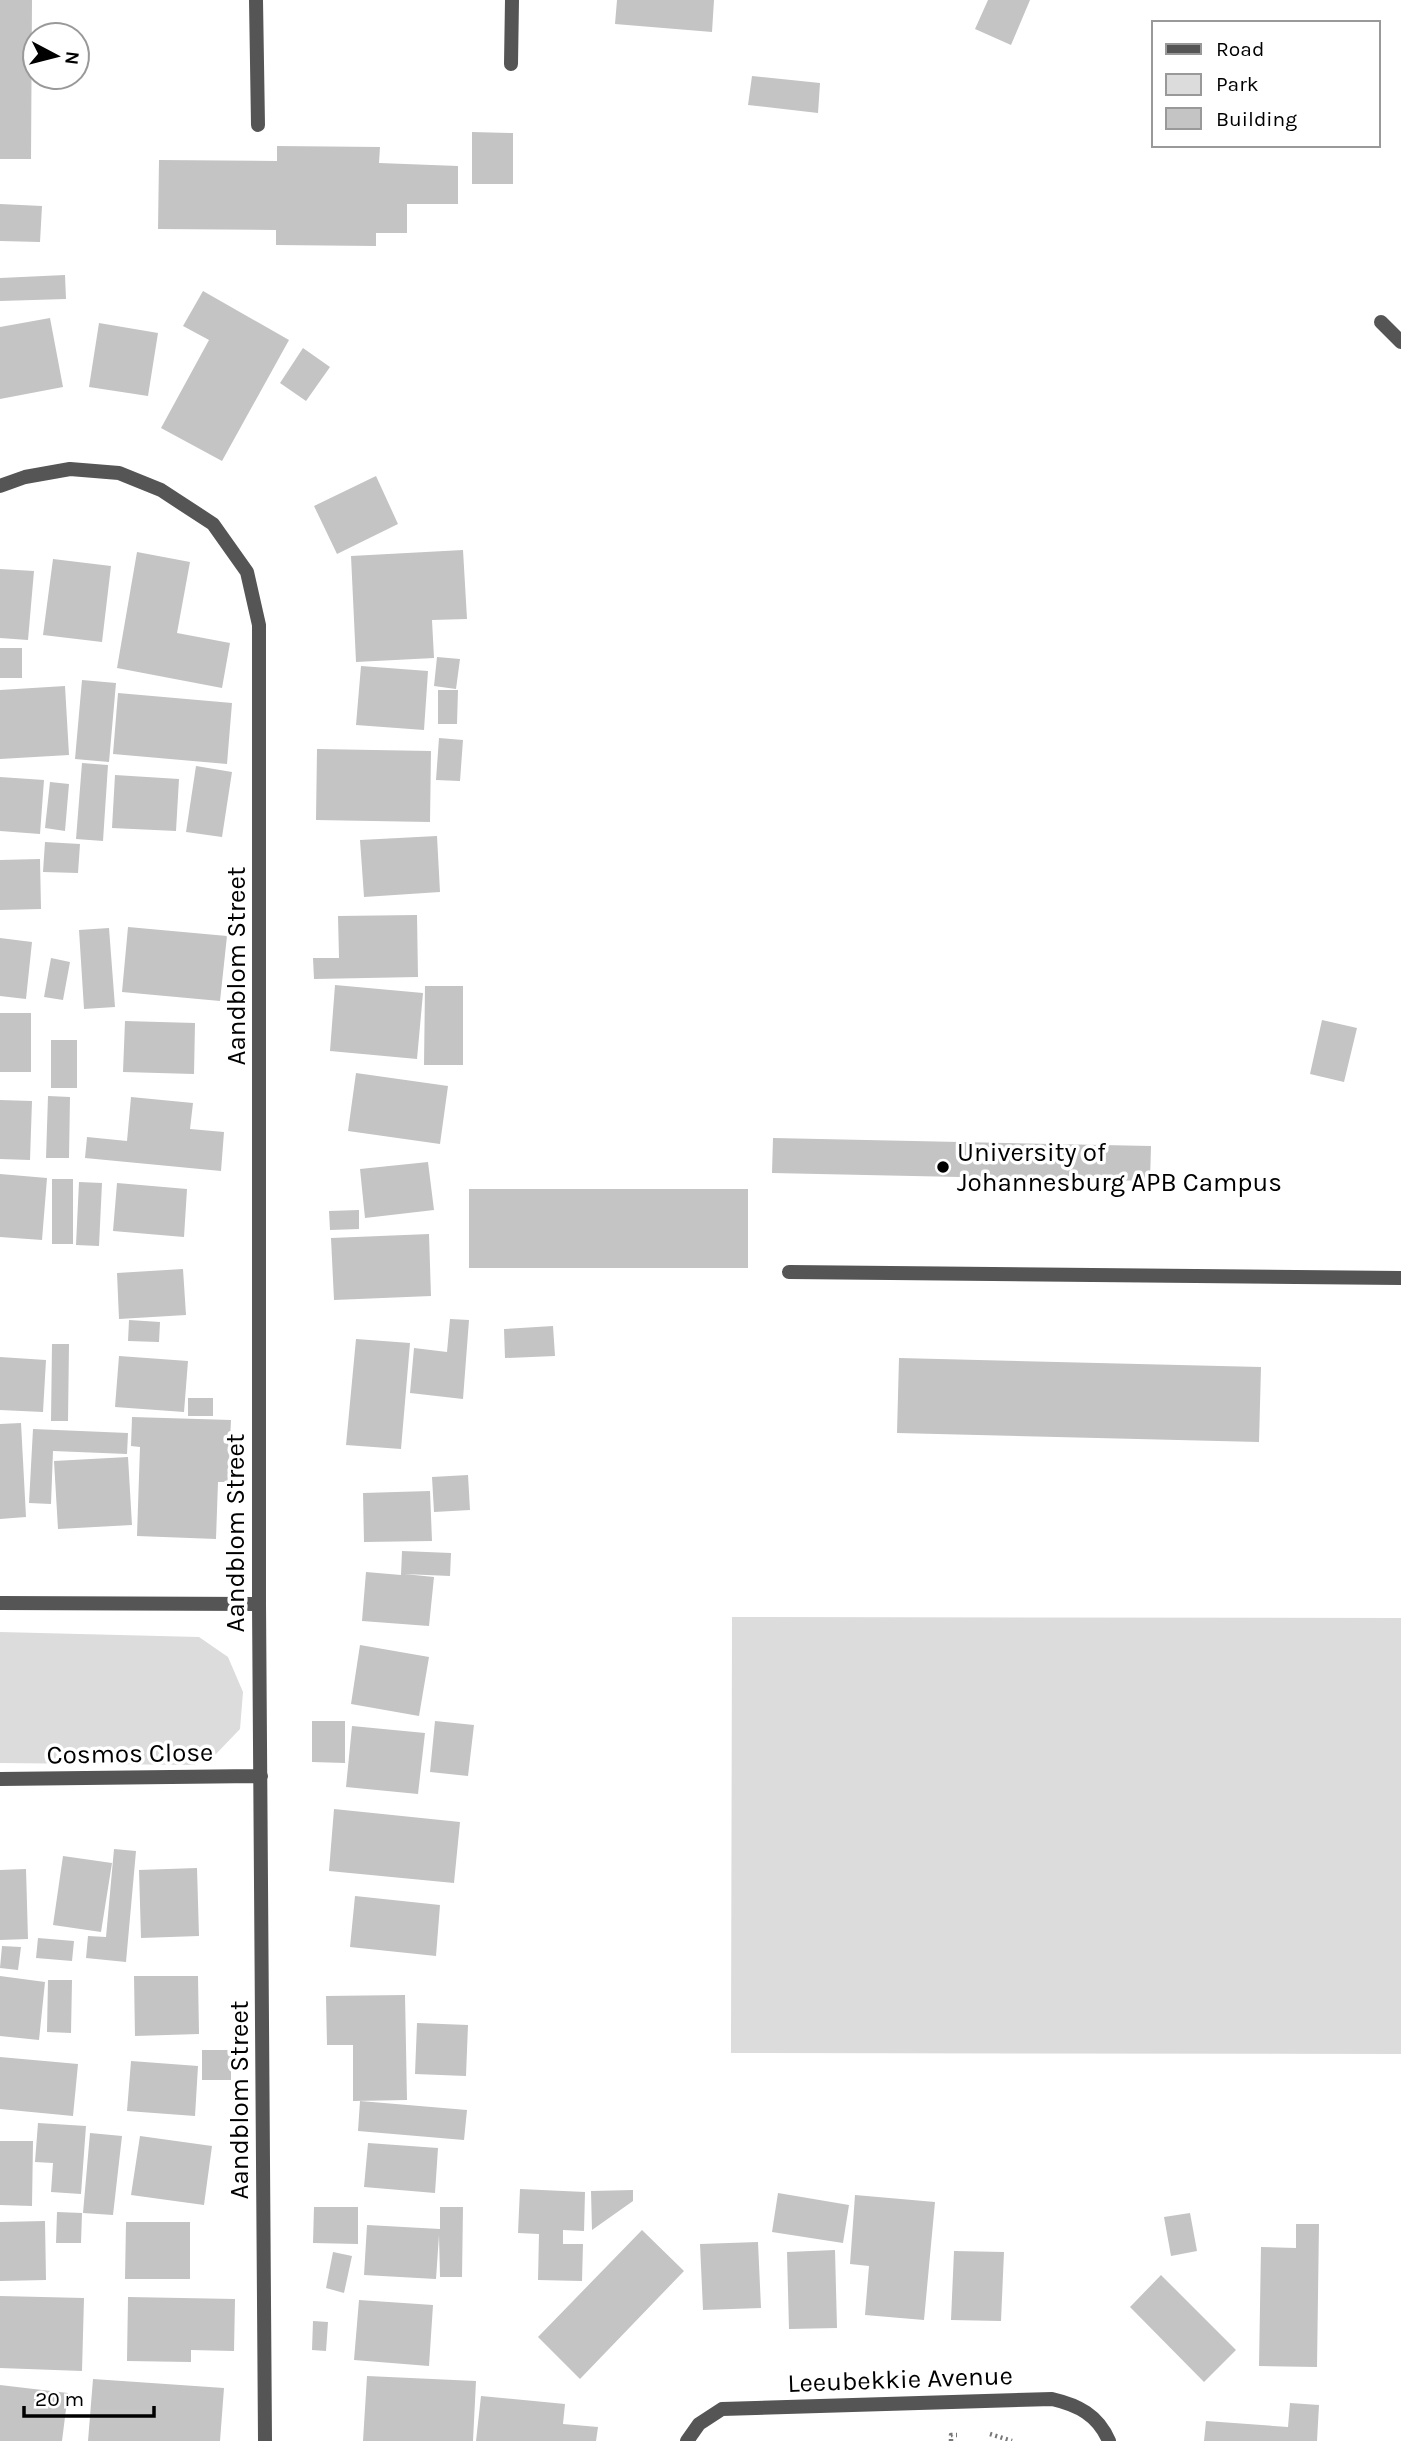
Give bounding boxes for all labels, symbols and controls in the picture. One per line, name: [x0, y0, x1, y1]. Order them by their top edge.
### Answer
north arrow: [21, 21, 91, 91]
legend: [1152, 21, 1380, 147]
text: Road: [1216, 37, 1264, 61]
text: N: [60, 50, 84, 66]
text: Park: [1216, 72, 1259, 96]
text: Building: [1216, 107, 1297, 131]
street label: Aandblom Street: [221, 866, 252, 1066]
place label: University of Johannesburg APB Campus: [957, 1137, 1282, 1198]
marker: University of Johannesburg APB Campus: [935, 1159, 951, 1175]
street label: Aandblom Street: [220, 1433, 251, 1633]
street label: Cosmos Close: [46, 1737, 214, 1770]
street label: Aandblom Street: [224, 2000, 255, 2200]
street label: Leeubekkie Avenue: [787, 2360, 1013, 2399]
scale bar: [24, 2374, 154, 2418]
text: 20 m: [35, 2387, 84, 2411]

